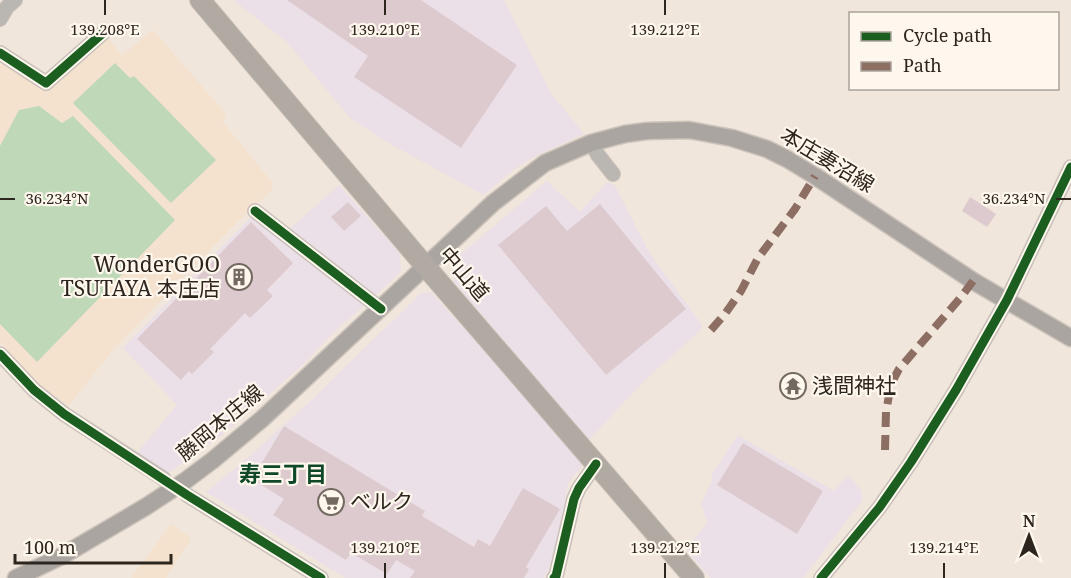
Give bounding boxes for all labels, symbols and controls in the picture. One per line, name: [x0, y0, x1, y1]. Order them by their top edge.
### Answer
legend: [849, 12, 1059, 90]
text: 139.208°E: [70, 19, 140, 39]
text: 139.210°E: [350, 19, 420, 39]
text: 139.212°E: [630, 19, 700, 39]
text: Cycle path: [903, 23, 992, 47]
text: Path: [903, 53, 942, 77]
street label: 本庄妻沼線: [775, 120, 880, 198]
text: 36.234°N: [25, 188, 89, 208]
text: 36.234°N: [982, 188, 1046, 208]
street label: 中山道: [434, 240, 496, 306]
place label: WonderGOO TSUTAYA 本庄店: [61, 250, 220, 302]
building icon: WonderGOO TSUTAYA 本庄店: [224, 262, 254, 292]
temple icon: 浅間神社: [778, 371, 808, 401]
place label: 浅間神社: [812, 371, 896, 399]
street label: 藤岡本庄線: [170, 378, 269, 467]
district label: 寿三丁目: [239, 458, 327, 488]
supermarket icon: ベルク: [316, 487, 346, 517]
place label: ベルク: [350, 487, 413, 515]
north arrow: [999, 506, 1059, 566]
text: N: [1023, 510, 1036, 532]
scale bar: [15, 527, 171, 565]
text: 100 m: [24, 535, 76, 559]
text: 139.210°E: [350, 537, 420, 557]
text: 139.212°E: [630, 537, 700, 557]
text: 139.214°E: [909, 537, 979, 557]

